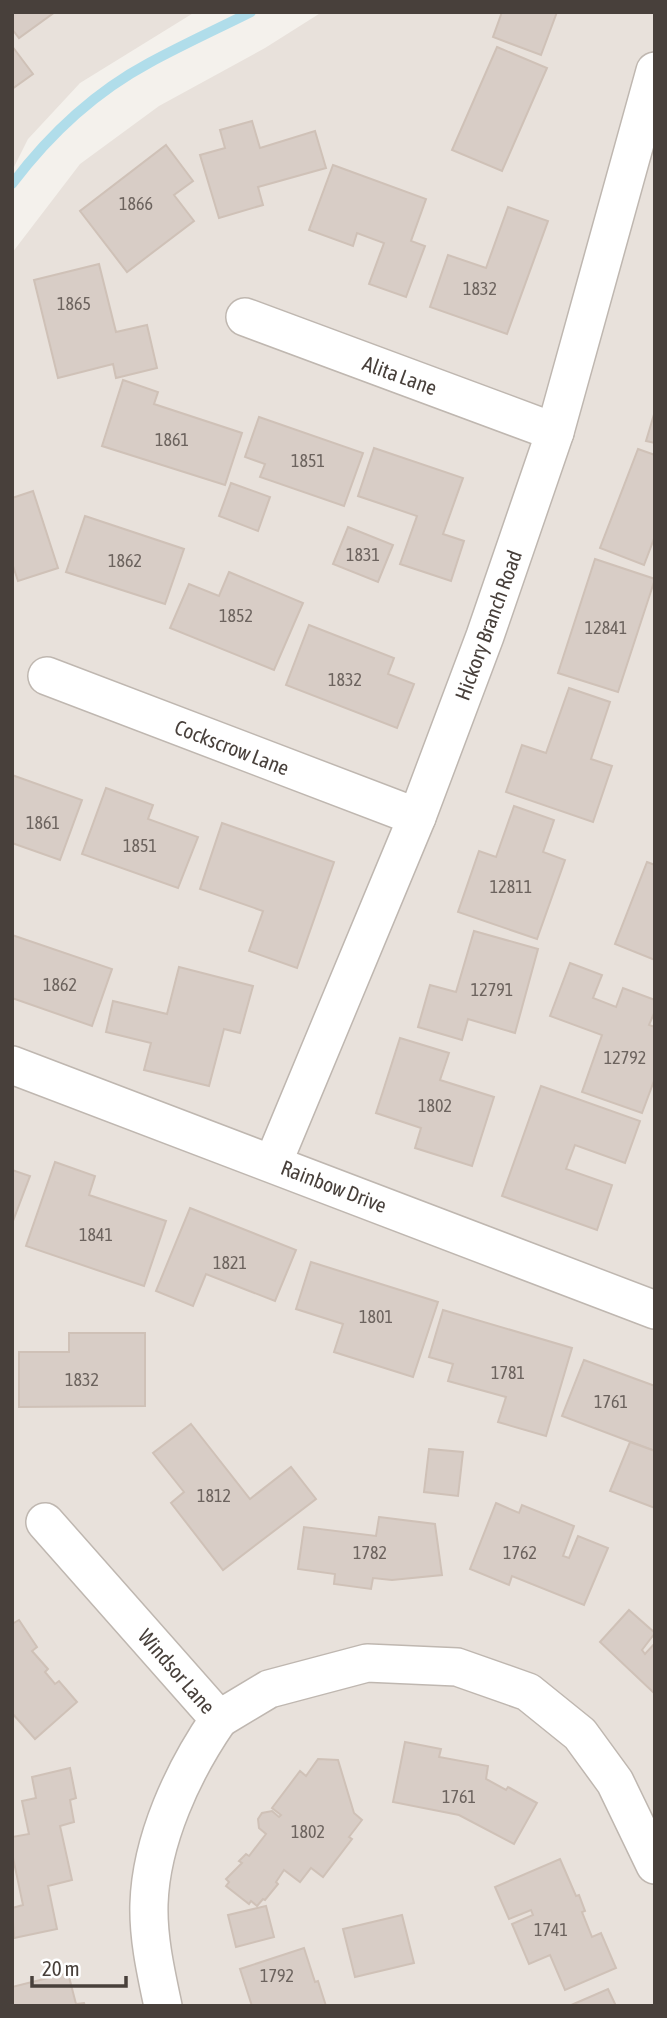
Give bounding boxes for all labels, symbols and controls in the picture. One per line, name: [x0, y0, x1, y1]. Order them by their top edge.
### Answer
house number: 1866: [119, 193, 153, 214]
house number: 1832: [463, 278, 497, 299]
house number: 1865: [57, 293, 91, 314]
street label: Alita Lane: [360, 351, 440, 399]
house number: 1861: [155, 429, 189, 450]
house number: 1851: [291, 450, 325, 471]
house number: 1831: [346, 544, 380, 565]
street label: Hickory Branch Road: [450, 547, 526, 703]
house number: 1862: [108, 550, 142, 571]
house number: 1852: [219, 605, 253, 626]
house number: 12841: [585, 617, 627, 638]
house number: 1832: [328, 669, 362, 690]
street label: Cockscrow Lane: [171, 714, 293, 780]
house number: 1861: [26, 812, 60, 833]
house number: 1851: [123, 835, 157, 856]
house number: 12811: [490, 876, 532, 897]
house number: 1862: [43, 974, 77, 995]
house number: 12791: [471, 979, 513, 1000]
house number: 12792: [604, 1047, 646, 1068]
house number: 1802: [418, 1095, 452, 1116]
street label: Rainbow Drive: [278, 1155, 390, 1217]
house number: 1841: [79, 1224, 113, 1245]
house number: 1821: [213, 1252, 247, 1273]
house number: 1801: [359, 1306, 393, 1327]
house number: 1781: [491, 1362, 525, 1383]
house number: 1832: [65, 1369, 99, 1390]
house number: 1761: [594, 1391, 628, 1412]
house number: 1812: [197, 1485, 231, 1506]
house number: 1782: [353, 1542, 387, 1563]
house number: 1762: [503, 1542, 537, 1563]
street label: Windsor Lane: [134, 1624, 220, 1718]
house number: 1761: [442, 1786, 476, 1807]
house number: 1802: [291, 1821, 325, 1842]
house number: 1741: [534, 1919, 568, 1940]
scale bar: [32, 1944, 126, 1988]
text: 20 m: [42, 1956, 80, 1980]
house number: 1792: [260, 1965, 294, 1986]

